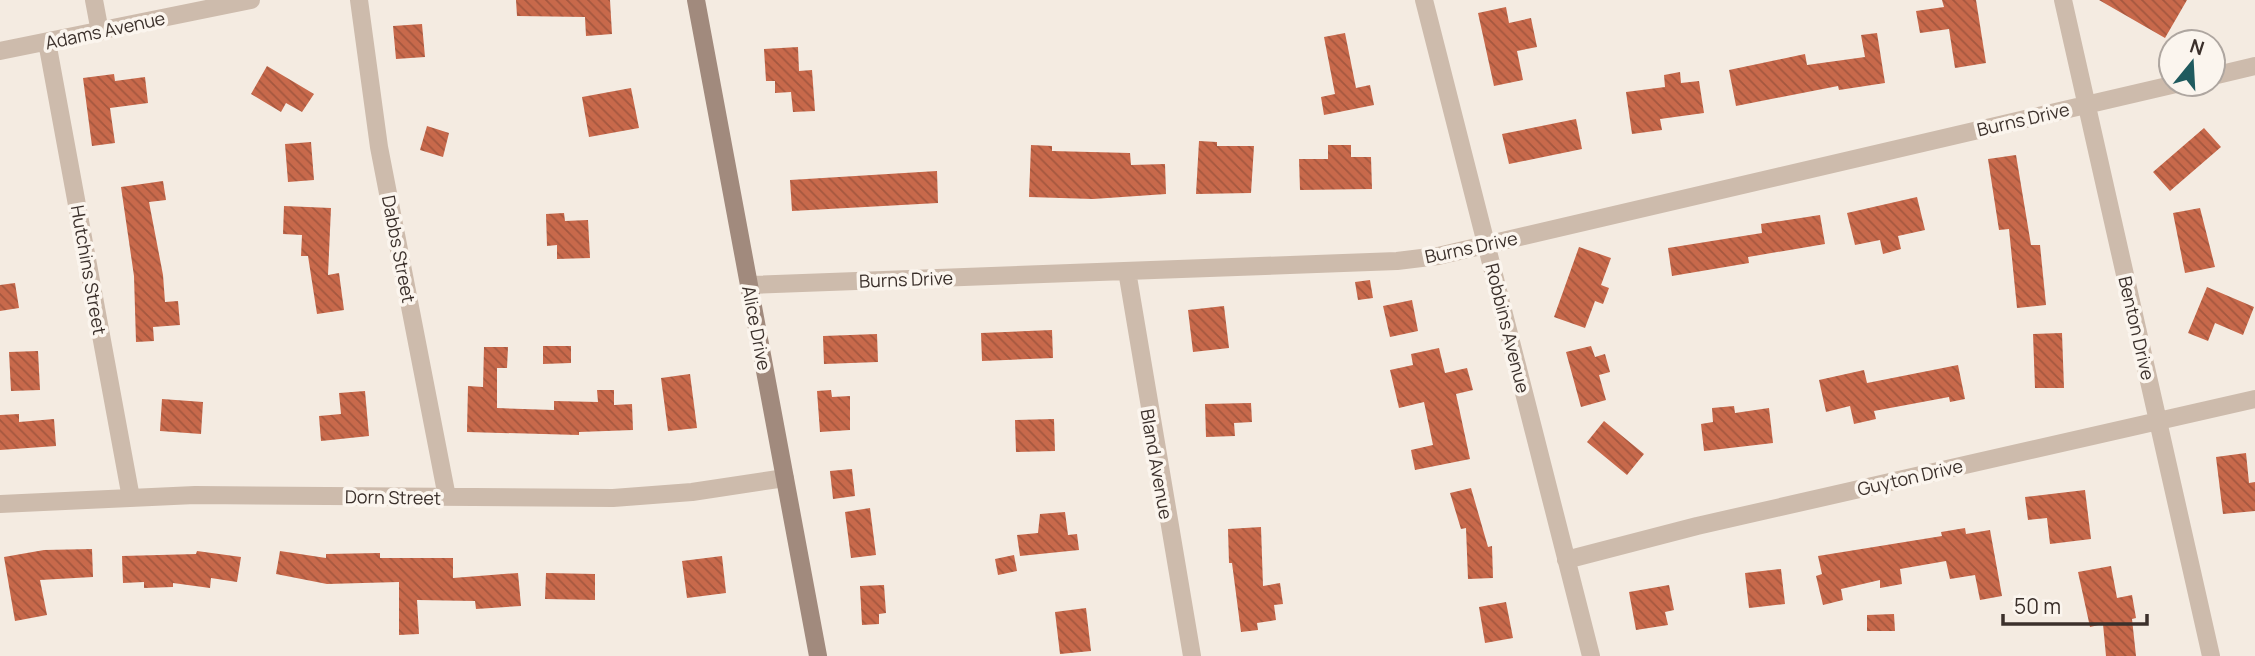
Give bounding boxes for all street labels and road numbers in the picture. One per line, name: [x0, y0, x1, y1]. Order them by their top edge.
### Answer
street label: Adams Avenue: [43, 6, 167, 54]
street label: Burns Drive: [1974, 97, 2072, 141]
street label: Dabbs Street: [377, 193, 421, 305]
street label: Hutchins Street: [66, 203, 112, 337]
street label: Burns Drive: [1423, 225, 1519, 269]
street label: Robbins Avenue: [1480, 261, 1536, 395]
street label: Burns Drive: [859, 265, 953, 293]
street label: Benton Drive: [2113, 274, 2161, 382]
street label: Alice Drive: [737, 284, 777, 372]
street label: Bland Avenue: [1135, 407, 1179, 521]
street label: Guyton Drive: [1855, 453, 1965, 501]
street label: Dorn Street: [345, 484, 441, 510]

